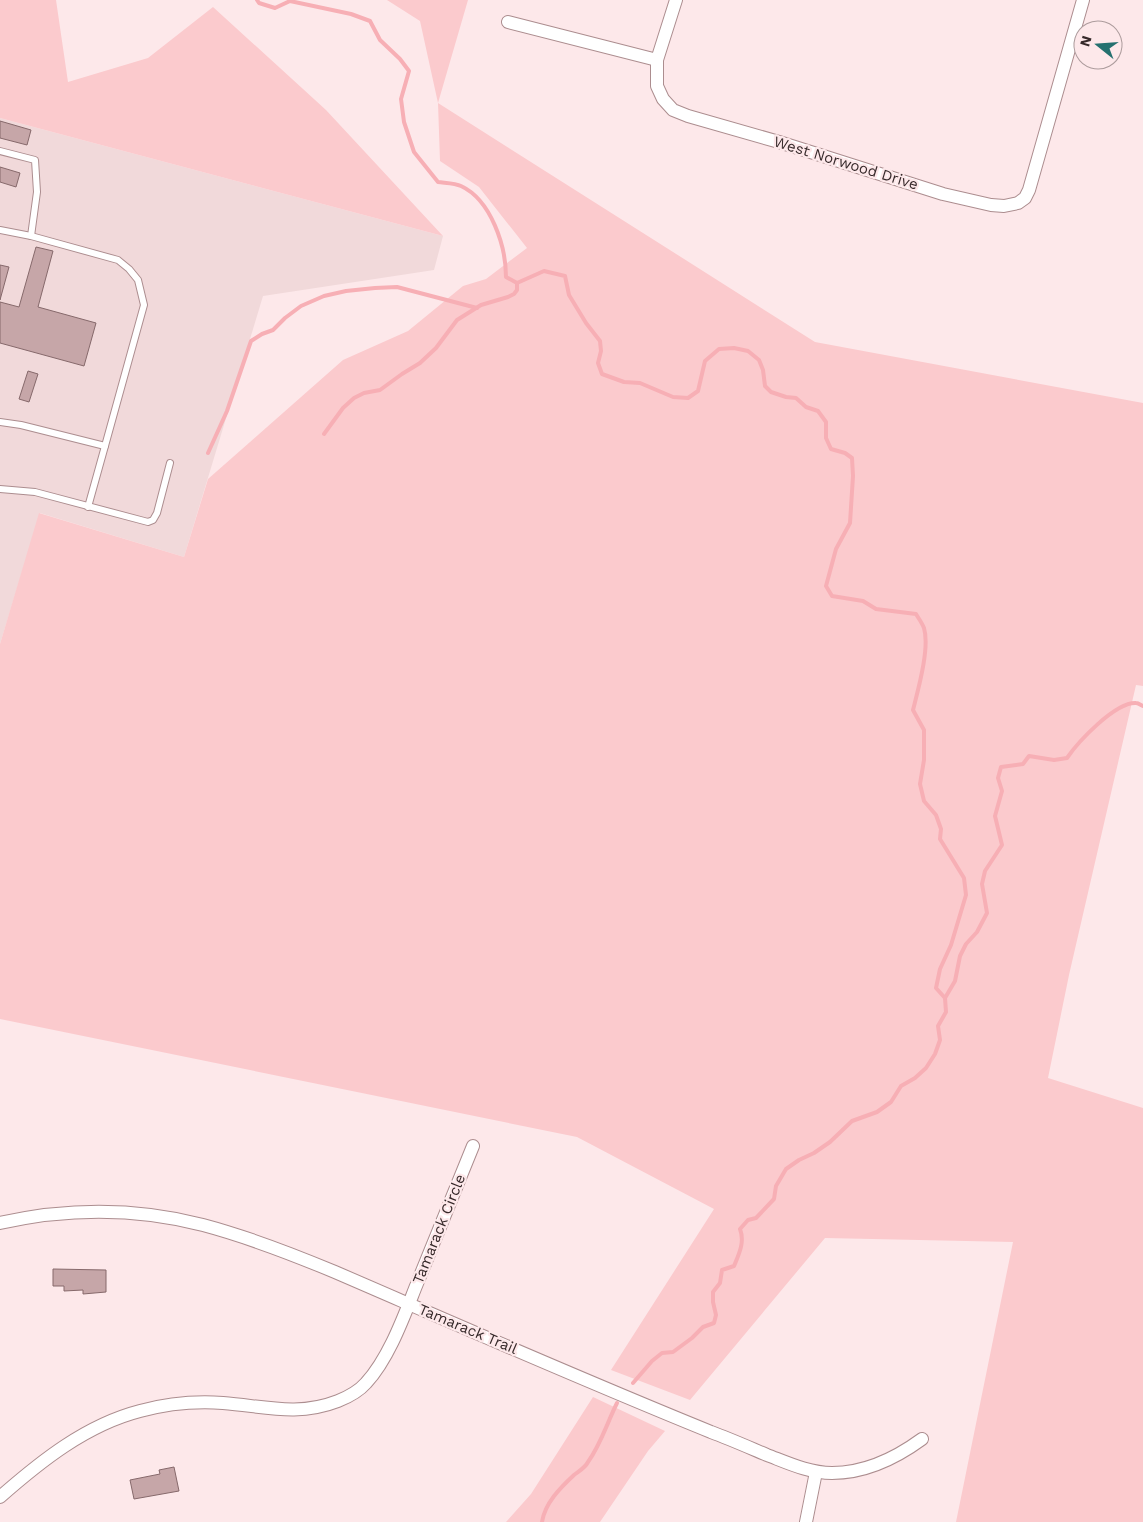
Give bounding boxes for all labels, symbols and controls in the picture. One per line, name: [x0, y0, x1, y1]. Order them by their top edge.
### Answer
north arrow: [1073, 20, 1123, 70]
text: N: [1076, 34, 1095, 48]
street label: West Norwood Drive: [772, 132, 920, 194]
street label: Tamarack Circle: [409, 1172, 469, 1286]
street label: Tamarack Trail: [416, 1300, 520, 1358]

